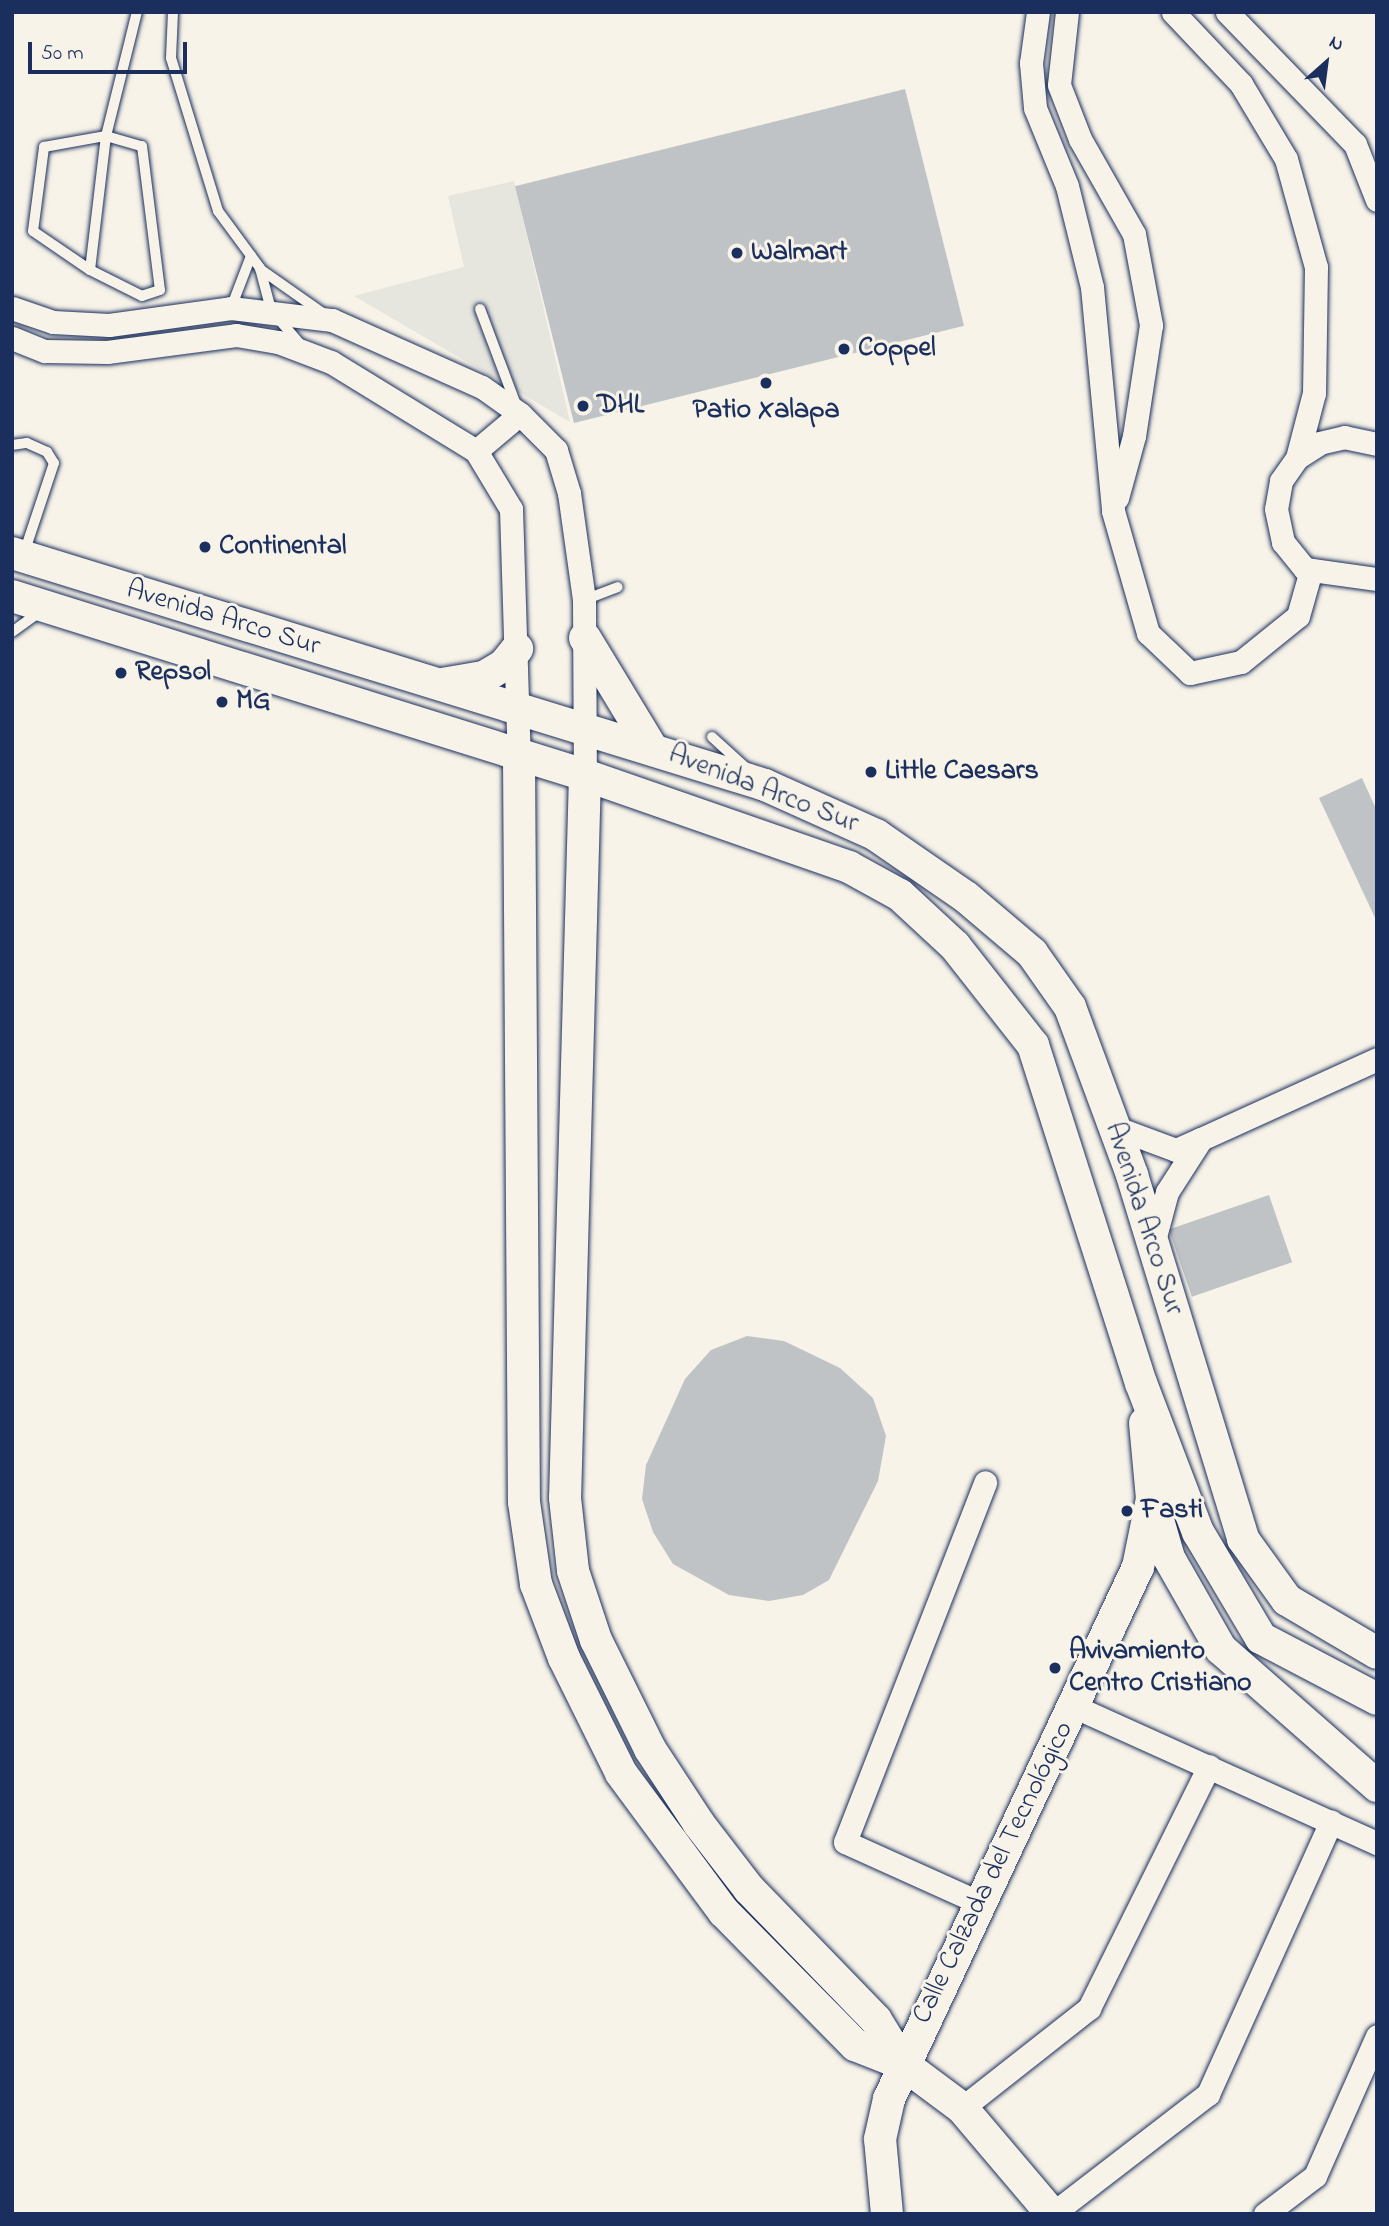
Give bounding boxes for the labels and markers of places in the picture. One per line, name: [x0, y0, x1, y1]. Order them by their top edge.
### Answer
place label: Walmart: [751, 236, 847, 270]
marker: Walmart: [729, 245, 745, 261]
place label: Coppel: [858, 332, 936, 366]
marker: Coppel: [836, 341, 852, 357]
marker: Patio Xalapa: [758, 375, 774, 391]
place label: DHL: [597, 389, 644, 423]
place label: Patio Xalapa: [692, 394, 840, 428]
marker: DHL: [575, 398, 591, 414]
place label: Continental: [219, 530, 347, 564]
marker: Continental: [197, 539, 213, 555]
place label: Repsol: [135, 656, 211, 690]
marker: Repsol: [113, 665, 129, 681]
place label: MG: [236, 685, 271, 719]
marker: MG: [214, 694, 230, 710]
place label: Little Caesars: [885, 755, 1039, 789]
marker: Little Caesars: [863, 764, 879, 780]
place label: Fasti: [1141, 1494, 1203, 1528]
marker: Fasti: [1119, 1503, 1135, 1519]
place label: Avivamiento Centro Cristiano: [1069, 1635, 1252, 1701]
marker: Avivamiento Centro Cristiano: [1047, 1660, 1063, 1676]

